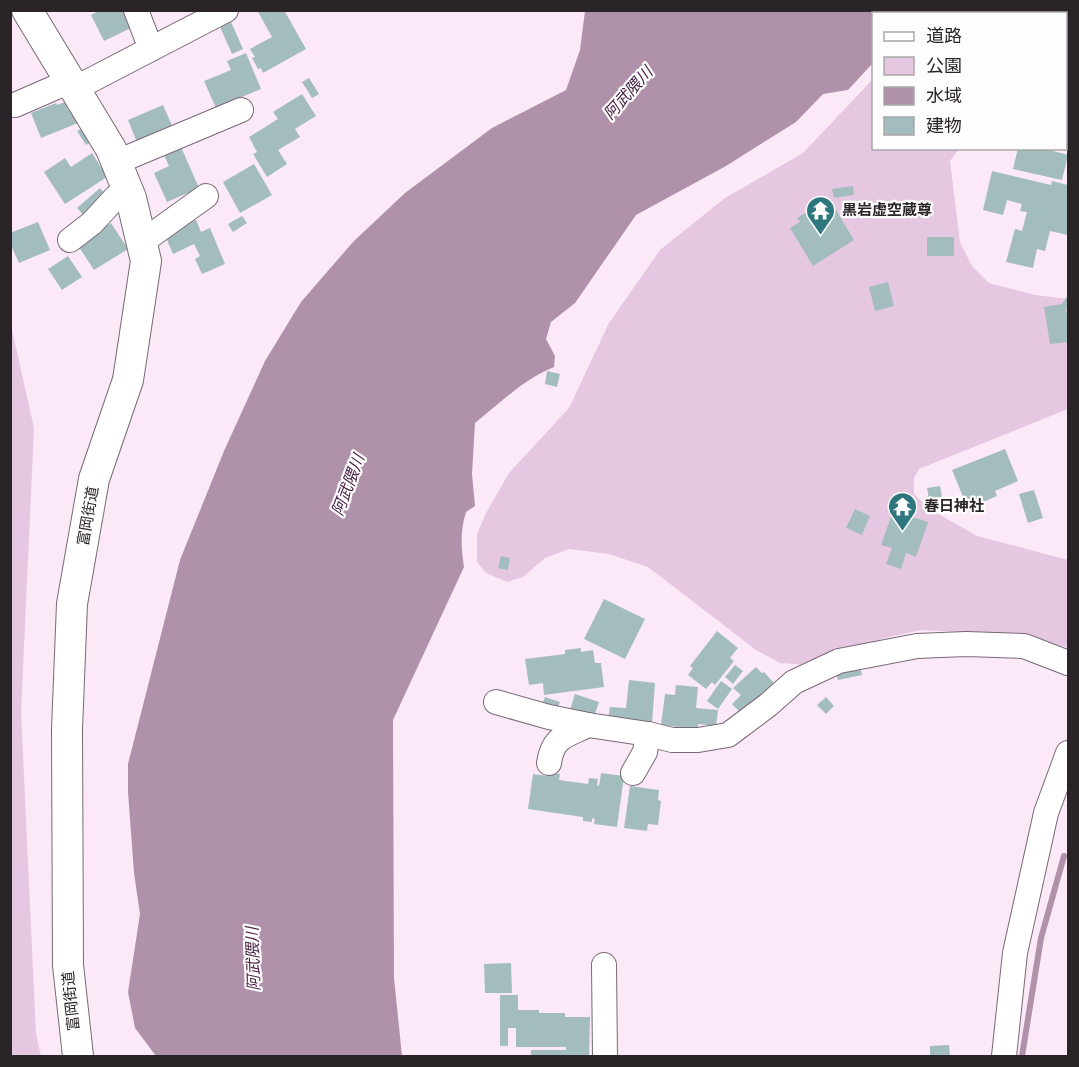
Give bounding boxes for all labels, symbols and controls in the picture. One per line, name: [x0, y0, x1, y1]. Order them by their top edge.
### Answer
legend: [872, 12, 1067, 150]
text: 道路: [926, 25, 962, 47]
text: 公園: [926, 55, 962, 77]
water label: 阿武隈川: [600, 61, 658, 123]
text: 水域: [926, 85, 962, 107]
text: 建物: [926, 115, 962, 137]
temple icon: 黒岩虚空蔵尊: [805, 194, 837, 236]
place label: 黒岩虚空蔵尊: [842, 201, 932, 219]
water label: 阿武隈川: [328, 450, 369, 518]
street label: 富岡街道: [74, 485, 102, 547]
temple icon: 春日神社: [887, 490, 919, 532]
place label: 春日神社: [924, 497, 984, 515]
water label: 阿武隈川: [242, 925, 264, 991]
street label: 富岡街道: [59, 970, 83, 1032]

